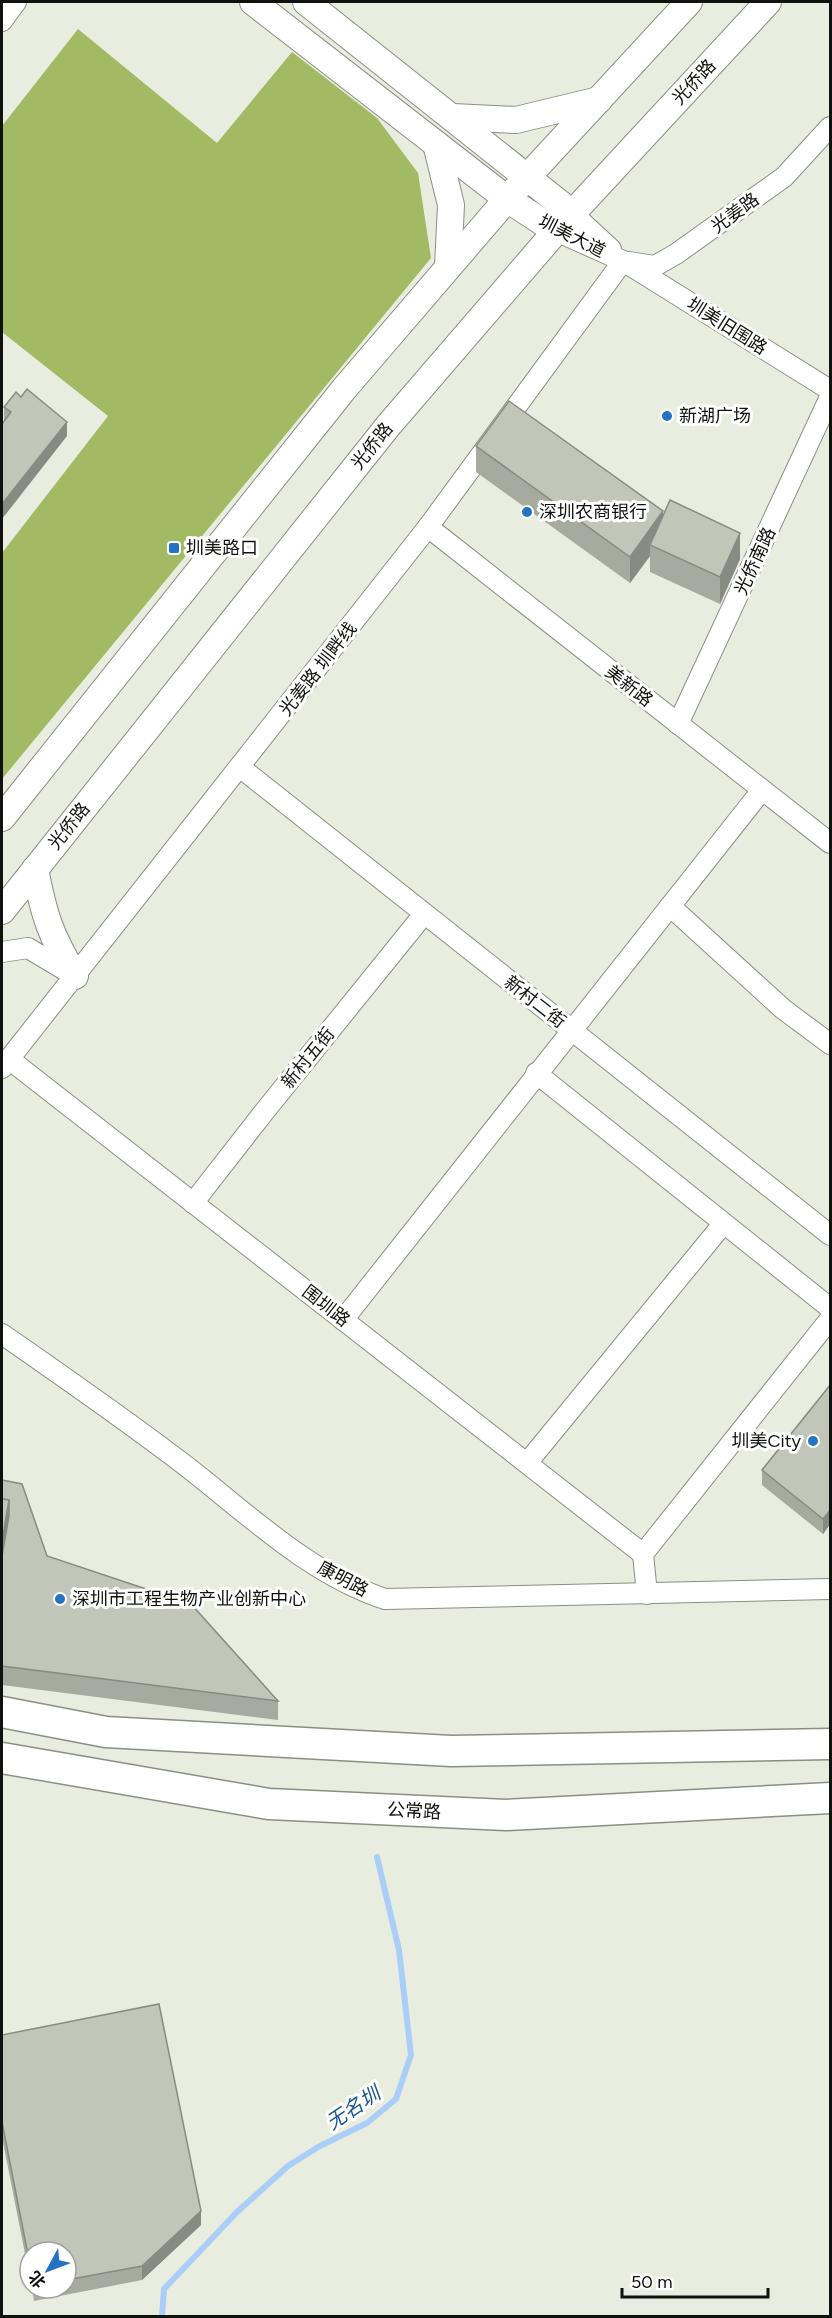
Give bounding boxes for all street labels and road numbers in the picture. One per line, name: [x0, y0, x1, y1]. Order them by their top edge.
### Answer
street label: 光侨路: [668, 55, 720, 109]
street label: 光姜路: [707, 188, 763, 238]
street label: 圳美大道: [535, 210, 609, 262]
street label: 圳美旧围路: [683, 293, 771, 359]
street label: 光侨路: [346, 418, 398, 474]
street label: 光侨南路: [730, 524, 780, 598]
street label: 光姜路 圳畔线: [275, 618, 361, 720]
street label: 美新路: [601, 661, 657, 711]
street label: 光侨路: [43, 798, 95, 854]
street label: 新村二街: [500, 971, 570, 1033]
street label: 新村五街: [277, 1023, 339, 1093]
street label: 围圳路: [298, 1281, 354, 1331]
street label: 康明路: [314, 1557, 372, 1601]
street label: 公常路: [386, 1799, 442, 1823]

